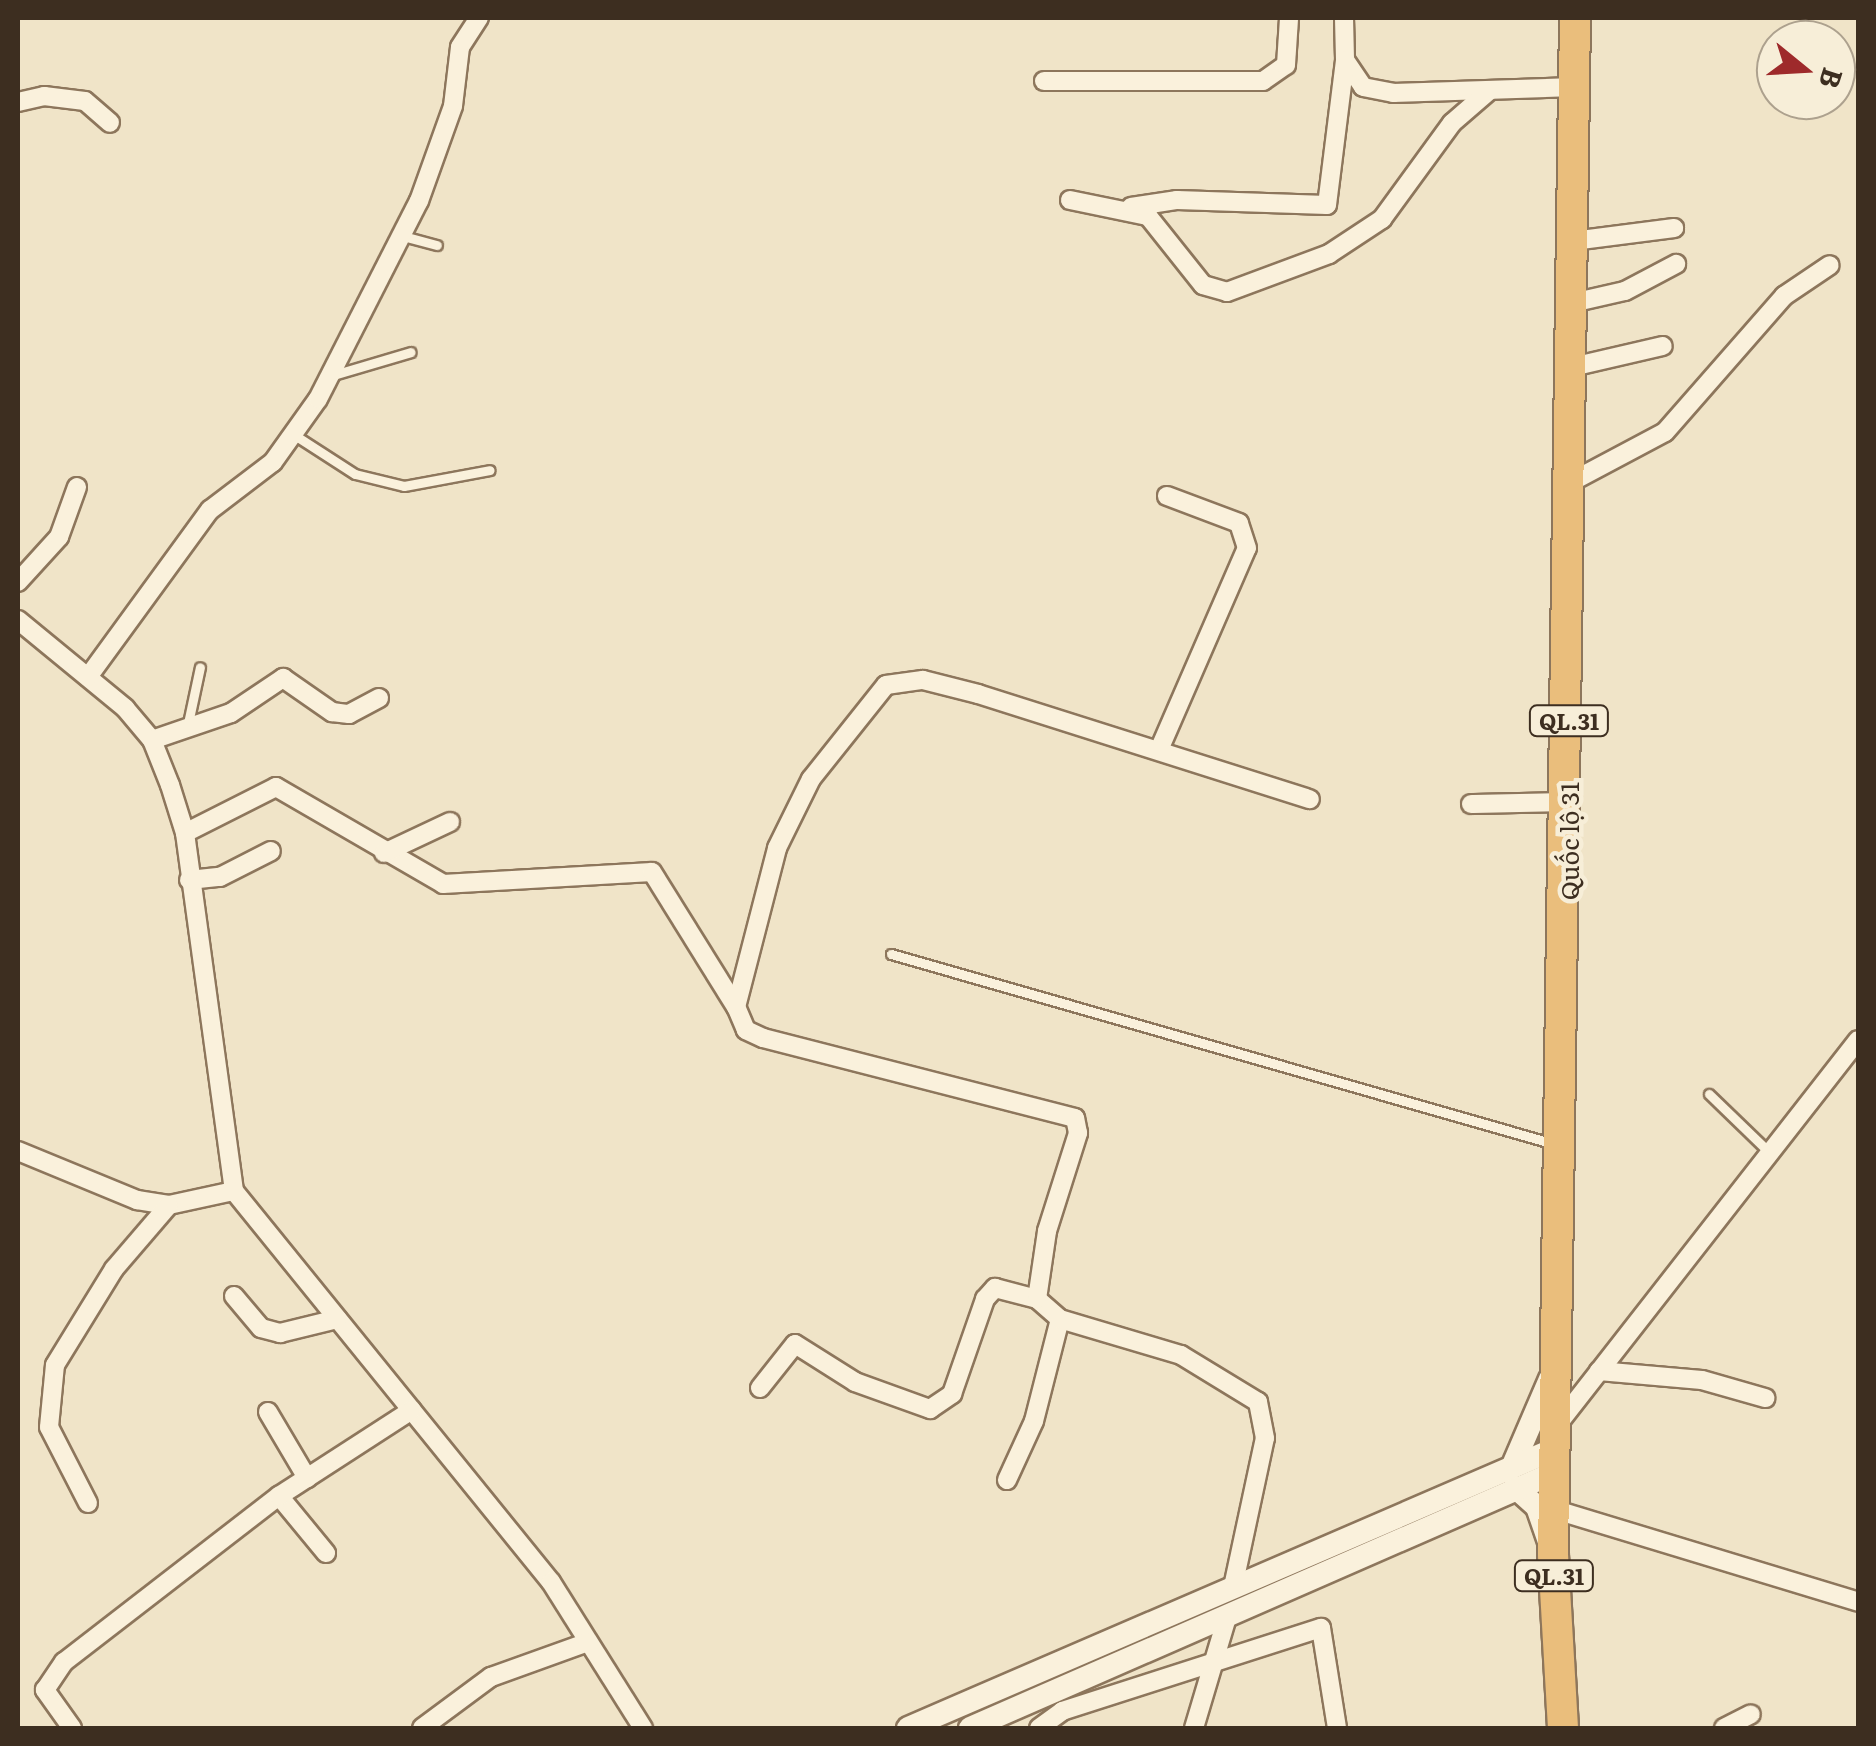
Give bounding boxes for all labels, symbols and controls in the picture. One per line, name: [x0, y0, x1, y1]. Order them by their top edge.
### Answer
north arrow: [1756, 20, 1856, 120]
text: B: [1810, 63, 1856, 94]
road number: QL.31: [1526, 704, 1612, 738]
street label: Quốc lộ 31: [1554, 782, 1584, 900]
road number: QL.31: [1512, 1559, 1596, 1593]

